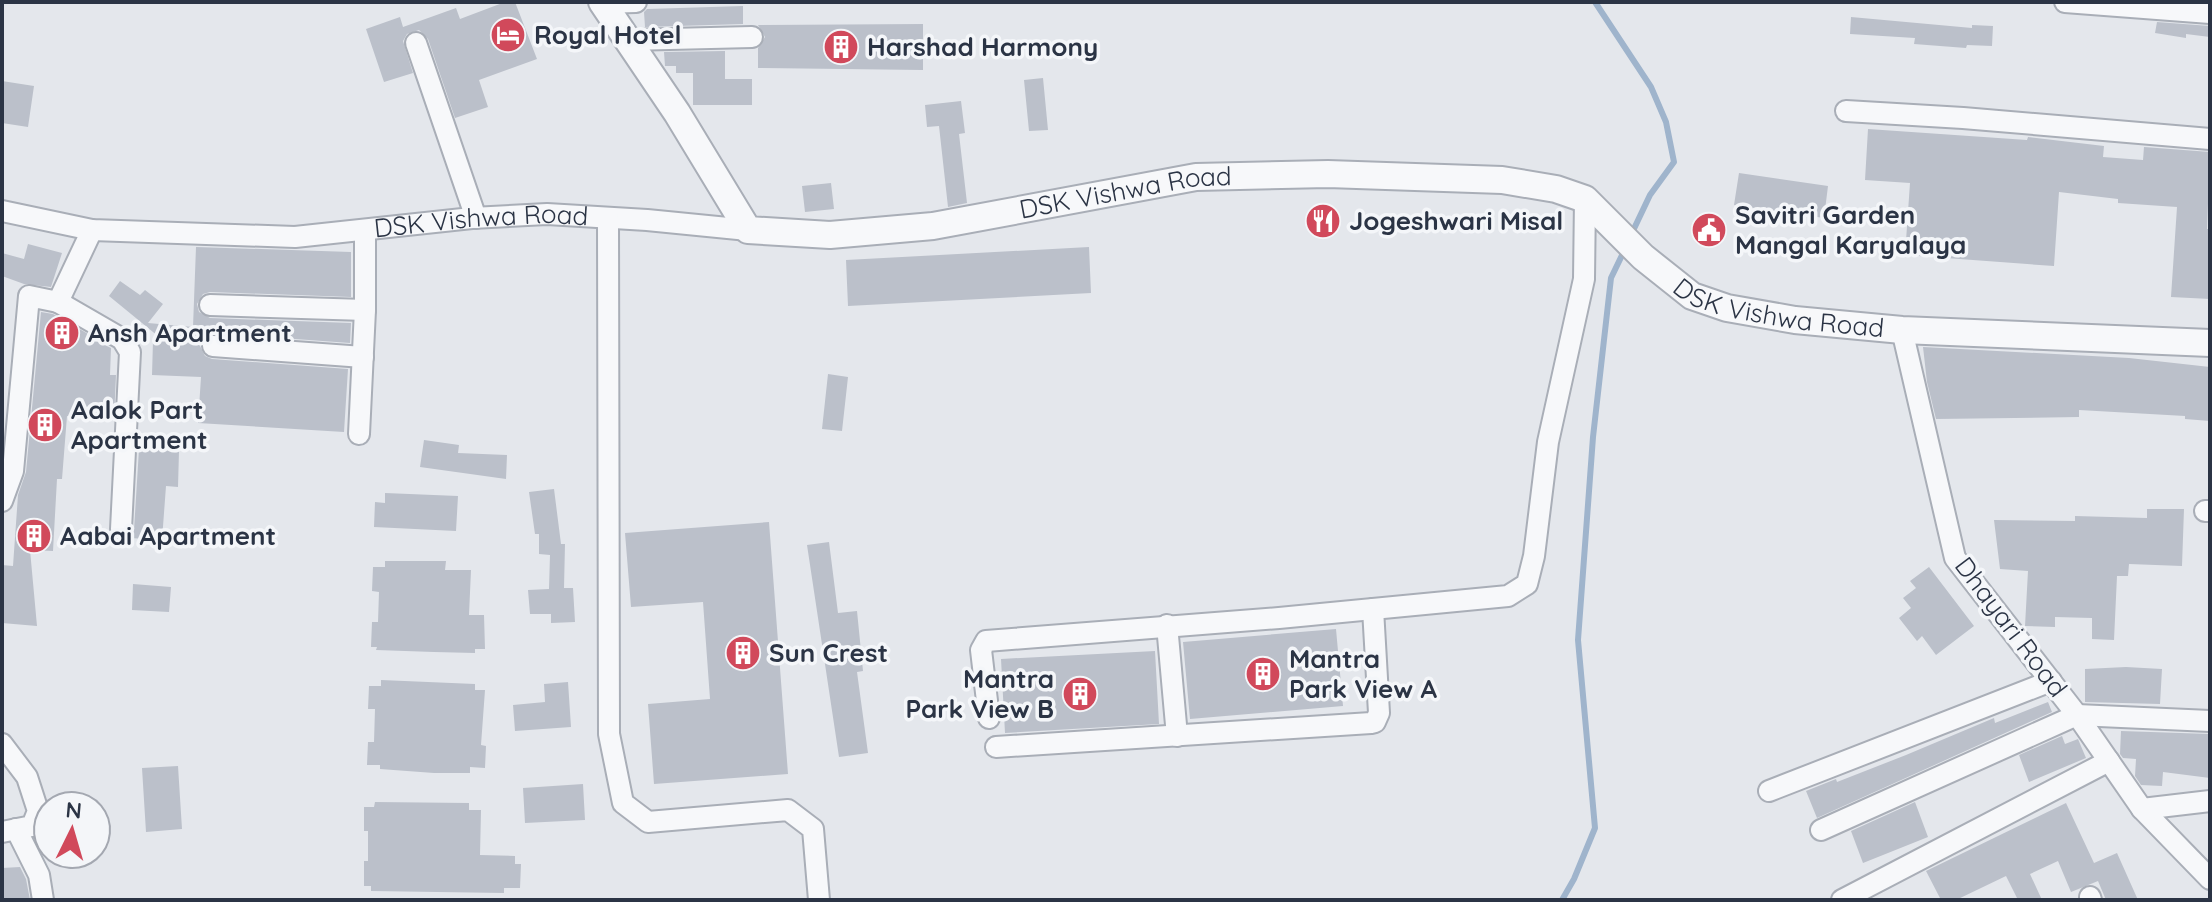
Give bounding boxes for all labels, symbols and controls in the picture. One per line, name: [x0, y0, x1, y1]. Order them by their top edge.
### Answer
hotel icon: Royal Hotel: [489, 16, 527, 54]
place label: Royal Hotel: [534, 18, 682, 51]
building icon: Harshad Harmony: [822, 28, 860, 66]
place label: Harshad Harmony: [867, 30, 1098, 63]
street label: DSK Vishwa Road: [1017, 159, 1232, 226]
street label: DSK Vishwa Road: [372, 197, 589, 244]
place label: Savitri Garden Mangal Karyalaya: [1735, 198, 1966, 261]
restaurant icon: Jogeshwari Misal: [1304, 202, 1342, 240]
place label: Jogeshwari Misal: [1349, 204, 1563, 237]
public building icon: Savitri Garden Mangal Karyalaya: [1690, 211, 1728, 249]
street label: DSK Vishwa Road: [1667, 271, 1886, 344]
building icon: Ansh Apartment: [43, 314, 81, 352]
place label: Ansh Apartment: [88, 316, 292, 349]
place label: Aalok Part Apartment: [71, 393, 208, 456]
building icon: Aalok Part Apartment: [26, 406, 64, 444]
building icon: Aabai Apartment: [15, 517, 53, 555]
place label: Aabai Apartment: [60, 519, 276, 552]
street label: Dhayari Road: [1948, 550, 2075, 703]
building icon: Sun Crest: [724, 634, 762, 672]
place label: Sun Crest: [769, 636, 888, 669]
place label: Mantra Park View A: [1289, 642, 1438, 705]
building icon: Mantra Park View A: [1244, 655, 1282, 693]
place label: Mantra Park View B: [905, 662, 1054, 725]
building icon: Mantra Park View B: [1061, 675, 1099, 713]
north arrow: [32, 790, 112, 870]
text: N: [64, 795, 83, 825]

